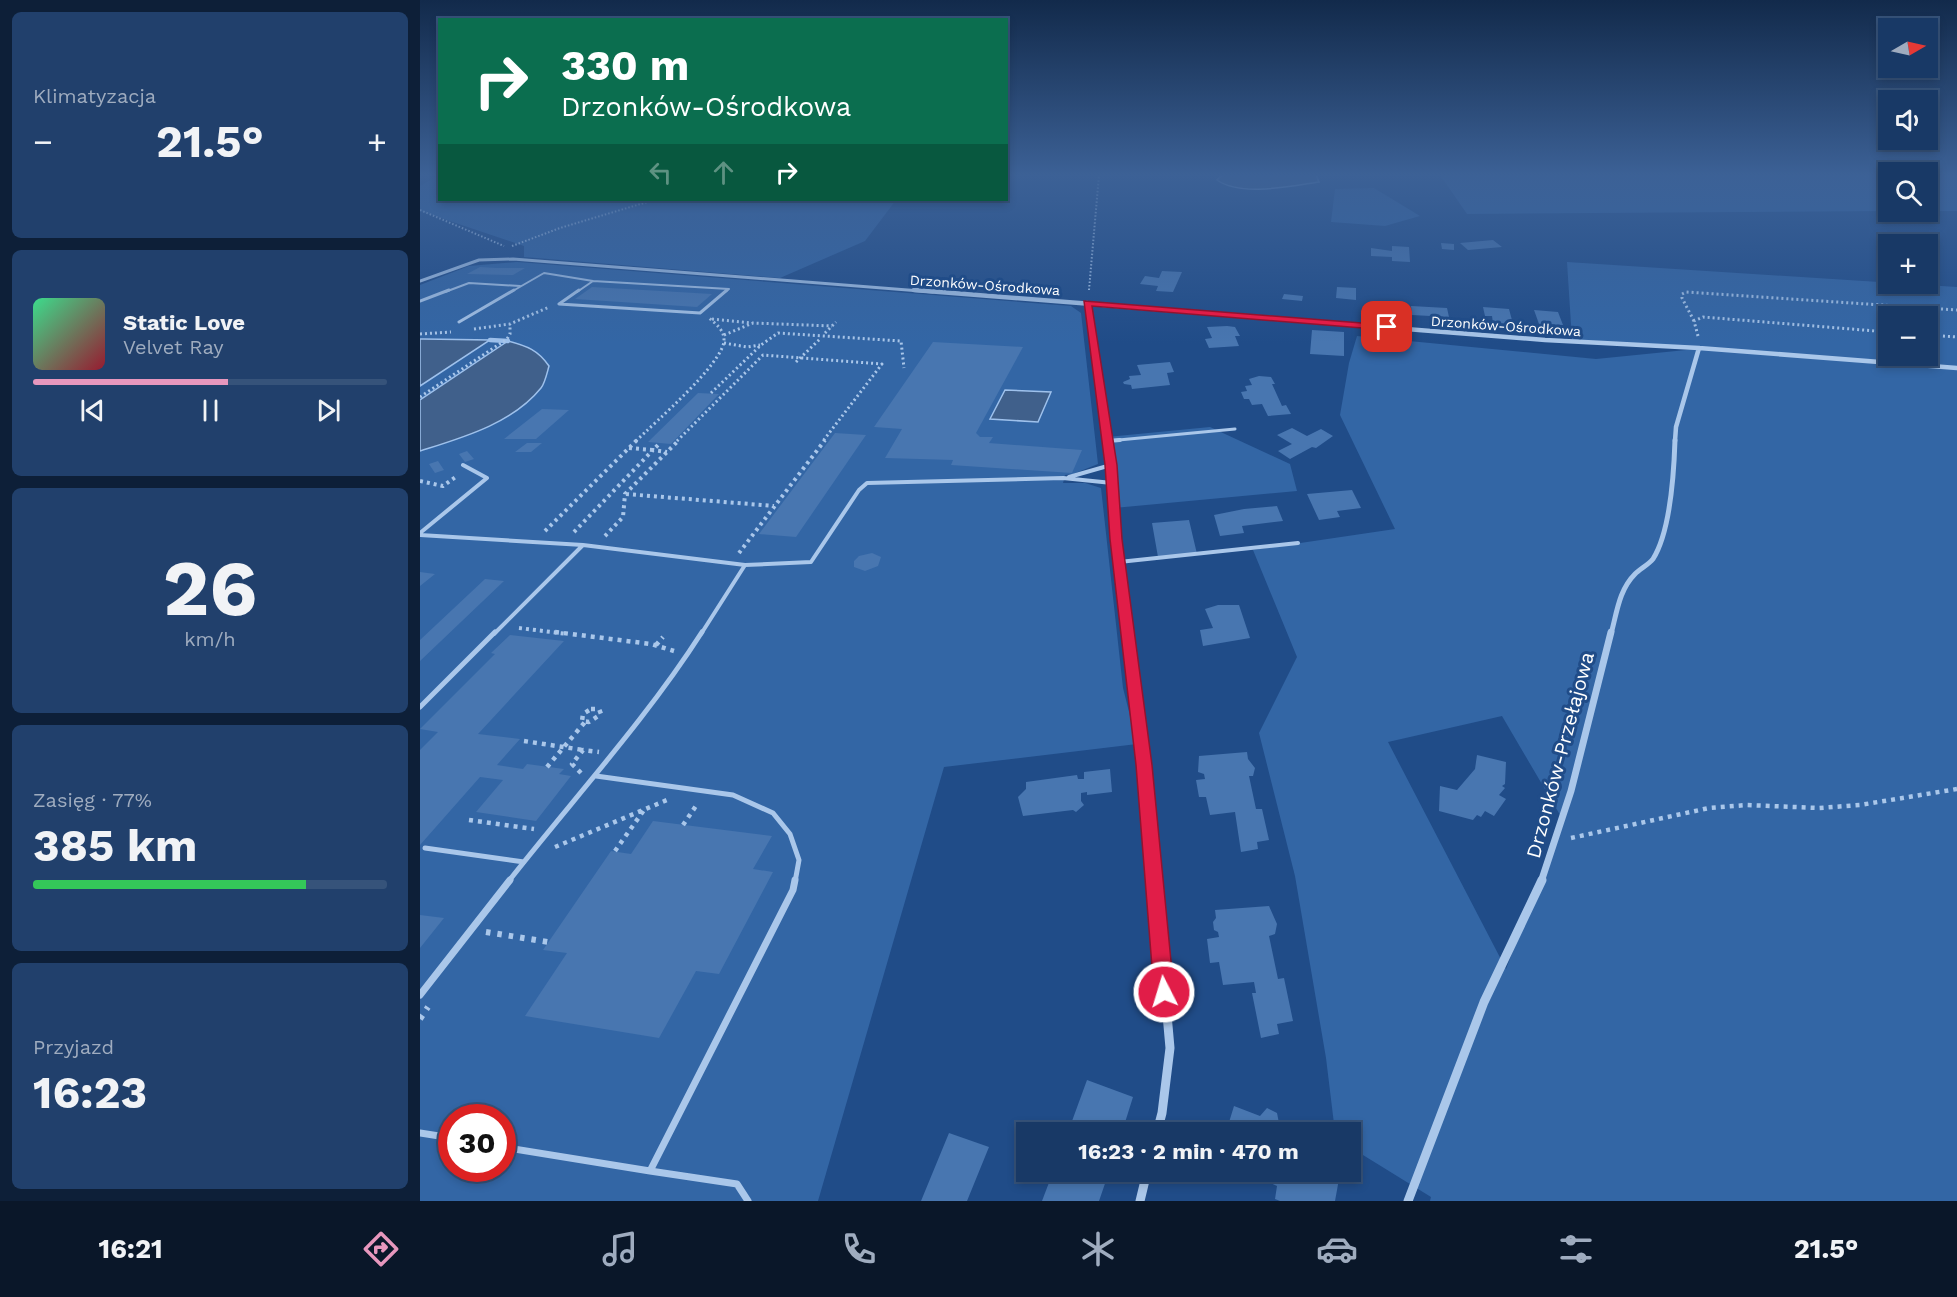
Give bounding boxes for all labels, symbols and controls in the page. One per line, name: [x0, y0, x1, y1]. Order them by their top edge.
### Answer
north arrow: [1878, 18, 1938, 78]
map controls: [1878, 18, 1938, 366]
text: 330 m: [561, 41, 689, 90]
icon: right: [462, 42, 540, 120]
text: Klimatyzacja: [33, 84, 156, 108]
button: sound: [1878, 90, 1938, 150]
text: Drzonków-Ośrodkowa: [561, 91, 851, 123]
text: 21.5°: [156, 115, 264, 168]
text: −: [33, 122, 53, 161]
text: +: [367, 122, 387, 161]
icon: left: [644, 156, 677, 189]
icon: ahead: [707, 156, 740, 189]
icon: right: [770, 156, 803, 189]
button: search: [1878, 162, 1938, 222]
button: +: [1878, 234, 1938, 294]
street label: Drzonków-Ośrodkowa: [909, 272, 1061, 298]
pin: [1361, 301, 1412, 352]
button: −: [1878, 306, 1938, 366]
text: Static Love: [123, 310, 245, 335]
icon: arrive: [1370, 310, 1403, 343]
street label: Drzonków-Ośrodkowa: [1430, 313, 1582, 339]
text: Velvet Ray: [123, 335, 224, 359]
icon: previous: [76, 394, 109, 427]
icon: pause: [194, 394, 227, 427]
icon: next: [312, 394, 345, 427]
text: 26: [163, 542, 257, 634]
text: km/h: [184, 627, 236, 651]
street label: Drzonków-Przełajowa: [1521, 649, 1599, 861]
text: Zasięg · 77%: [33, 788, 152, 812]
text: 385 km: [33, 819, 197, 872]
position arrow: [1132, 960, 1196, 1024]
text: Przyjazd: [33, 1035, 114, 1059]
text: 16:23: [33, 1066, 147, 1119]
speed limit sign: 30: [438, 1104, 516, 1182]
text: 16:23 · 2 min · 470 m: [1078, 1139, 1299, 1164]
icon: directions: [360, 1228, 402, 1270]
icon: music: [599, 1228, 641, 1270]
icon: phone: [838, 1228, 880, 1270]
icon: climate: [1077, 1228, 1119, 1270]
icon: car: [1316, 1228, 1358, 1270]
icon: filters: [1555, 1228, 1597, 1270]
text: 16:21: [99, 1233, 163, 1265]
text: 21.5°: [1794, 1233, 1858, 1265]

